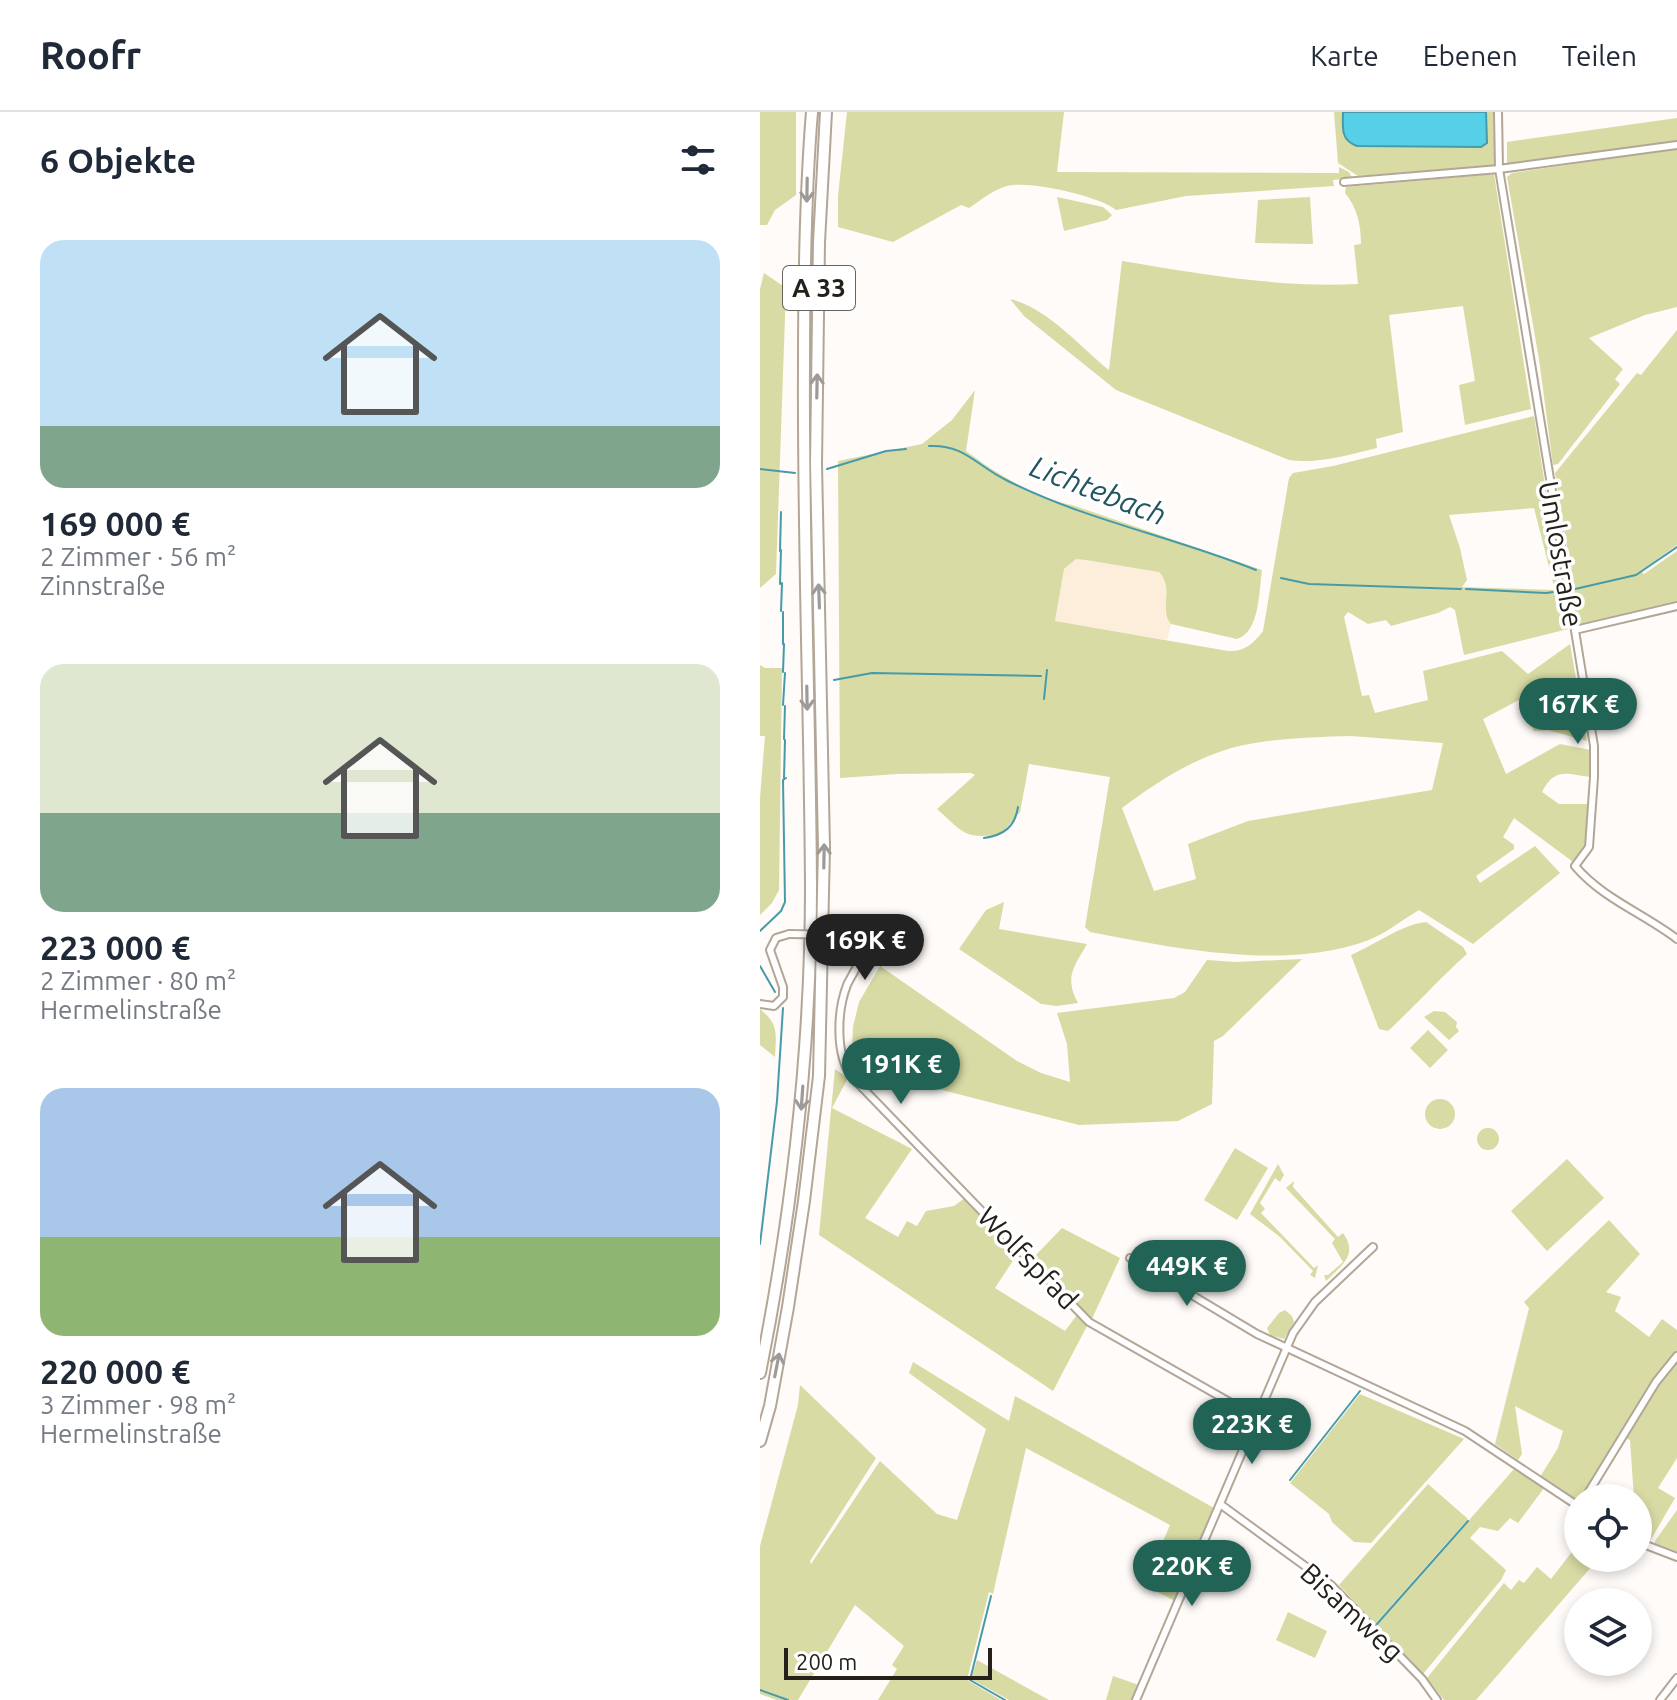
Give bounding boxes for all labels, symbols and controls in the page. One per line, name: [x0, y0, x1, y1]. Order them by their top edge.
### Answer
text: Roofr: [40, 34, 141, 76]
text: Karte: [1310, 40, 1379, 71]
text: Ebenen: [1423, 40, 1518, 71]
text: Teilen: [1562, 40, 1637, 71]
icon: filters: [676, 138, 720, 182]
text: 6 Objekte: [40, 141, 196, 179]
one-way arrow: [800, 176, 815, 203]
road number: A 33: [783, 266, 855, 310]
icon: home: [308, 292, 452, 436]
one-way arrow: [810, 373, 825, 400]
water label: Lichtebach: [1026, 449, 1171, 532]
street label: Umlostraße: [1533, 479, 1590, 629]
text: 169 000 €: [40, 504, 190, 542]
text: 2 Zimmer · 56 m²: [40, 542, 236, 571]
text: Zinnstraße: [40, 571, 166, 600]
one-way arrow: [811, 583, 827, 610]
pin: 167K €: [1513, 678, 1643, 746]
one-way arrow: [800, 684, 815, 711]
text: 167K €: [1537, 689, 1619, 718]
icon: home: [308, 716, 452, 860]
one-way arrow: [816, 843, 832, 870]
pin: 169K €: [800, 914, 930, 982]
text: 169K €: [824, 925, 906, 954]
text: 223 000 €: [40, 928, 190, 966]
text: 2 Zimmer · 80 m²: [40, 966, 236, 995]
text: Hermelinstraße: [40, 995, 222, 1024]
pin: 191K €: [836, 1038, 966, 1106]
text: 191K €: [860, 1049, 942, 1078]
one-way arrow: [794, 1084, 809, 1111]
icon: home: [308, 1140, 452, 1284]
street label: Wolfspfad: [972, 1200, 1085, 1315]
pin: 449K €: [1122, 1240, 1252, 1308]
text: 449K €: [1146, 1251, 1228, 1280]
text: 220 000 €: [40, 1352, 190, 1390]
one-way arrow: [771, 1353, 786, 1378]
text: 3 Zimmer · 98 m²: [40, 1390, 236, 1419]
pin: 223K €: [1187, 1398, 1317, 1466]
text: 223K €: [1211, 1409, 1293, 1438]
text: Hermelinstraße: [40, 1419, 222, 1448]
map controls: [1564, 1484, 1652, 1676]
button: locate: [1564, 1484, 1652, 1572]
pin: 220K €: [1127, 1540, 1257, 1608]
text: 220K €: [1151, 1551, 1233, 1580]
street label: Bisamweg: [1295, 1556, 1410, 1667]
button: layers: [1564, 1588, 1652, 1676]
scale bar: [784, 1644, 992, 1680]
text: 200 m: [796, 1649, 857, 1674]

